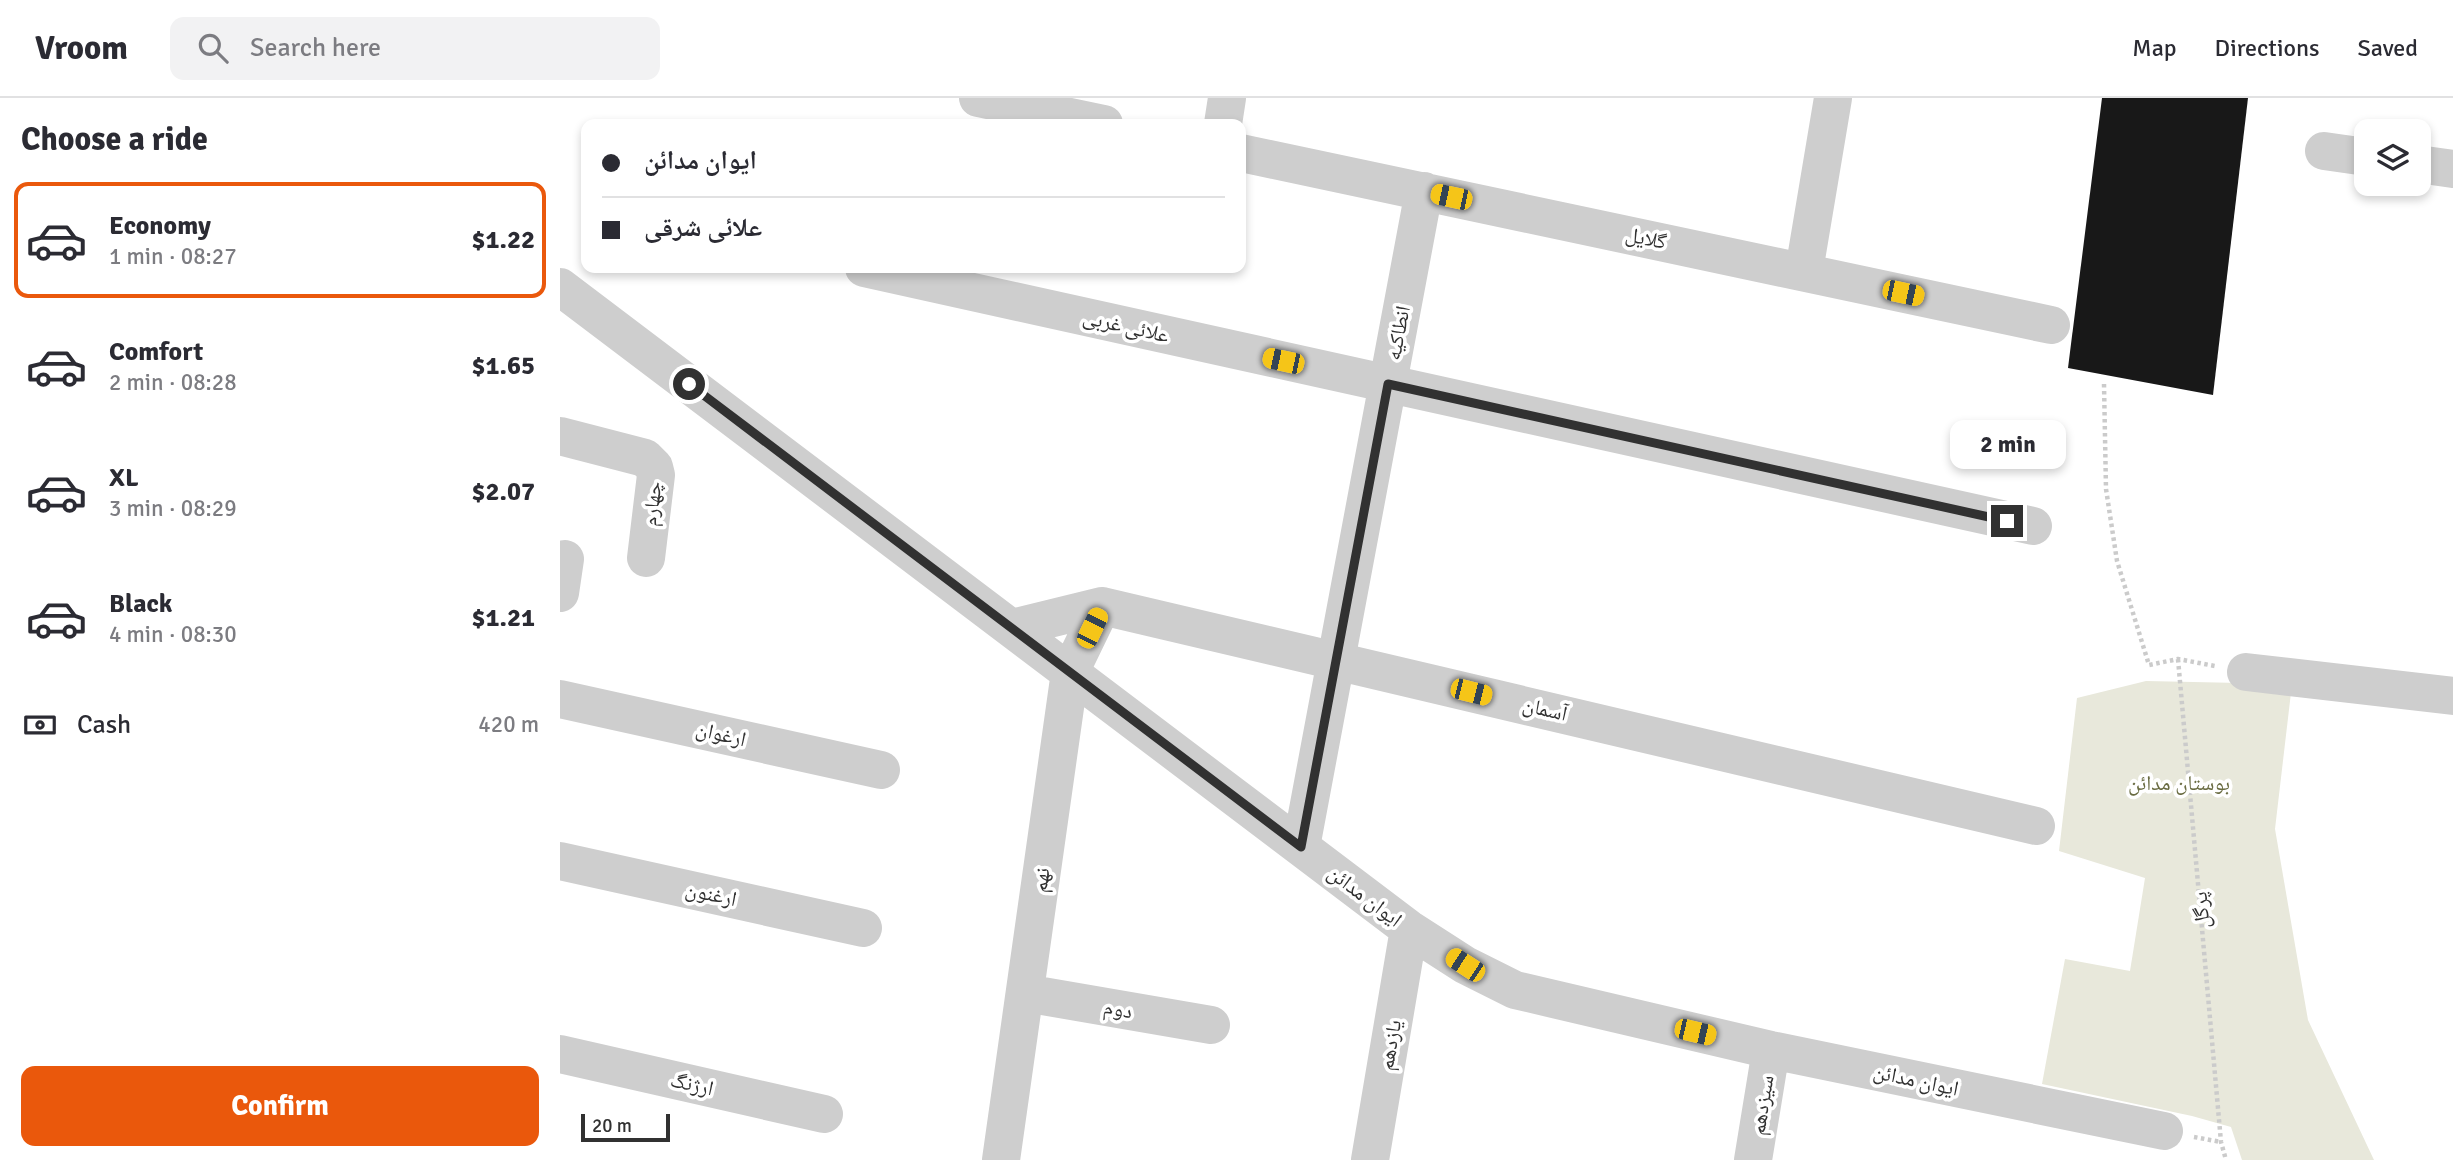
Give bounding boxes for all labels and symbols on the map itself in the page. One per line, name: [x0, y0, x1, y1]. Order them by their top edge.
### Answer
car: [1429, 182, 1474, 212]
street label: گلایل: [1623, 221, 1669, 255]
car: [1881, 278, 1926, 308]
street label: علائی غربی: [1080, 303, 1172, 349]
street label: انطاکیه: [1380, 303, 1416, 363]
car: [1261, 346, 1306, 376]
route start: [673, 368, 705, 400]
callout: 2 min: [1949, 420, 2065, 468]
street label: چهارم: [637, 480, 668, 528]
route end: [1991, 505, 2023, 537]
car: [1074, 605, 1111, 651]
car: [1449, 677, 1494, 707]
street label: آسمان: [1520, 691, 1571, 727]
street label: ارغوان: [693, 716, 749, 752]
park label: بوستان مدائن: [2128, 770, 2230, 796]
street label: ایوان مدائن: [1323, 860, 1407, 932]
street label: نهم: [1026, 866, 1057, 894]
street label: ارغنون: [683, 876, 739, 912]
street label: پرگل: [2186, 891, 2216, 929]
car: [1442, 945, 1489, 985]
street label: دوم: [1101, 994, 1134, 1025]
car: [1673, 1017, 1718, 1047]
street label: یازدهم: [1373, 1018, 1408, 1073]
street label: ایوان مدائن: [1871, 1058, 1961, 1102]
street label: ارژنگ: [668, 1066, 716, 1102]
street label: سیزدهم: [1744, 1073, 1781, 1137]
scale bar: [581, 1111, 670, 1143]

